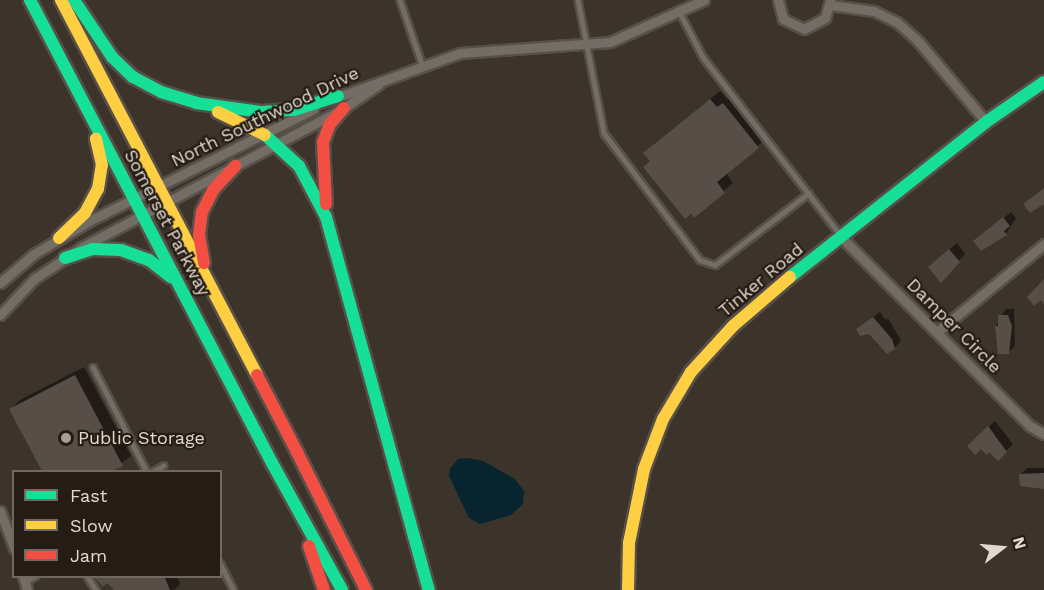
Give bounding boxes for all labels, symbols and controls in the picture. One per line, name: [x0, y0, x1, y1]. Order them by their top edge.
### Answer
street label: North Southwood Drive: [168, 62, 362, 172]
street label: Somerset Parkway: [119, 146, 215, 300]
street label: Tinker Road: [714, 238, 808, 322]
street label: Damper Circle: [902, 274, 1006, 378]
place label: Public Storage: [78, 427, 205, 449]
marker: Public Storage: [59, 431, 73, 445]
legend: [12, 470, 222, 578]
text: Fast: [70, 485, 107, 506]
text: Slow: [70, 515, 113, 536]
north arrow: [972, 518, 1032, 578]
text: N: [1009, 535, 1031, 551]
text: Jam: [70, 545, 107, 566]

